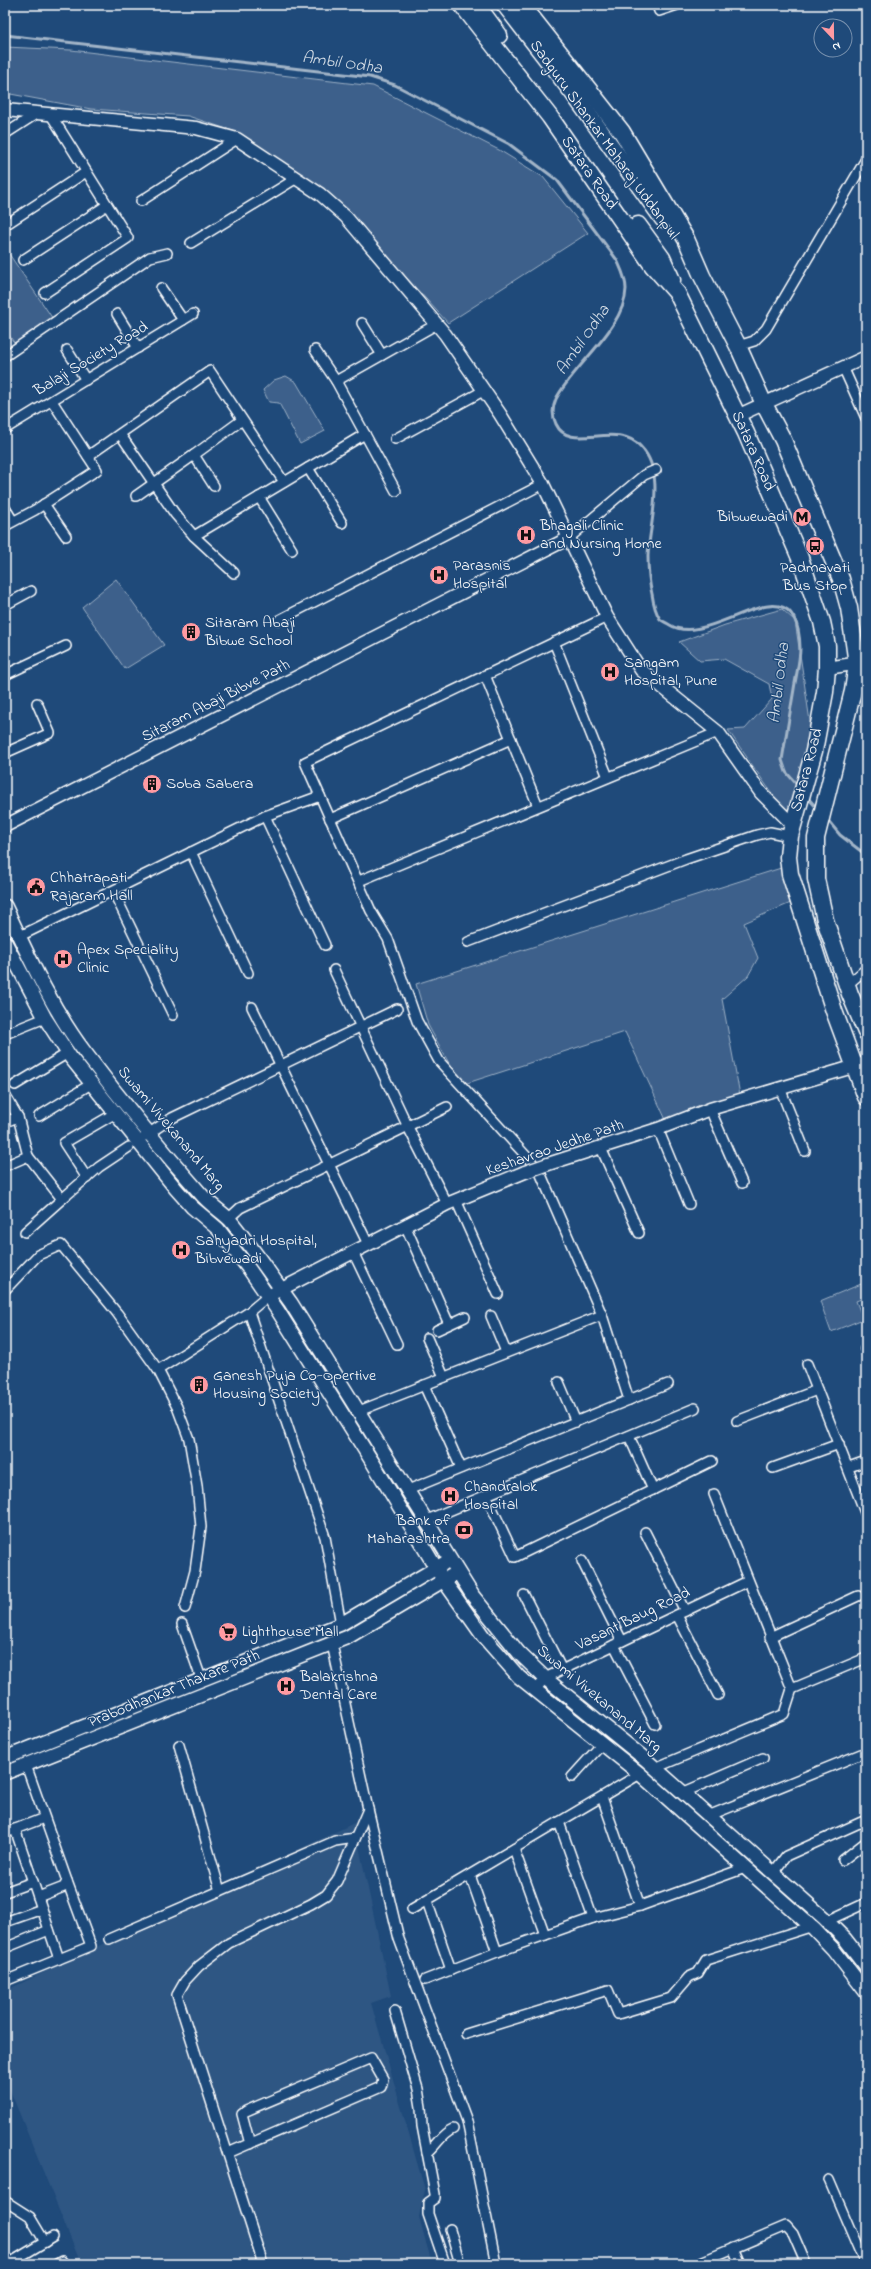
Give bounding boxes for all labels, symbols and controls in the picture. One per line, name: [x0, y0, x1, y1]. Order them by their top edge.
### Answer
north arrow: [813, 18, 853, 58]
street label: Sadguru Shankar Maharaj Uddanpul: [523, 35, 685, 245]
text: N: [830, 38, 843, 55]
water label: Ambil Odha: [300, 45, 385, 81]
street label: Satara Road: [555, 131, 623, 215]
water label: Ambil Odha: [550, 299, 617, 380]
street label: Balaji Society Road: [28, 315, 153, 403]
street label: Satara Road: [725, 407, 781, 495]
place label: Bibwewadi: [716, 505, 788, 529]
metro station icon: Bibwewadi: [791, 506, 813, 528]
place label: Bhagali Clinic and Nursing Home: [539, 514, 663, 556]
hospital icon: Bhagali Clinic and Nursing Home: [515, 524, 537, 546]
bus stop icon: Padmavati Bus Stop: [804, 535, 826, 557]
place label: Parasnis Hospital: [453, 554, 511, 596]
place label: Padmavati Bus Stop: [780, 556, 850, 598]
hospital icon: Parasnis Hospital: [428, 564, 450, 586]
place label: Sitaram Abaji Bibwe School: [204, 611, 295, 653]
building icon: Sitaram Abaji Bibwe School: [180, 621, 202, 643]
water label: Ambil Odha: [762, 641, 796, 725]
place label: Sangam Hospital, Pune: [624, 651, 718, 693]
street label: Sitaram Abaji Bibve Path: [137, 653, 295, 749]
hospital icon: Sangam Hospital, Pune: [599, 661, 621, 683]
street label: Satara Road: [784, 726, 830, 814]
place label: Soba Sabera: [166, 772, 253, 796]
building icon: Soba Sabera: [141, 773, 163, 795]
place label: Chhatrapati Rajaram Hall: [50, 866, 133, 908]
public building icon: Chhatrapati Rajaram Hall: [25, 876, 47, 898]
place label: Apex Speciality Clinic: [77, 938, 179, 980]
hospital icon: Apex Speciality Clinic: [52, 948, 74, 970]
street label: Swami Vivekanand Marg: [111, 1061, 231, 1197]
street label: Keshavrao Jedhe Path: [483, 1113, 627, 1183]
place label: Sahyadri Hospital, Bibvewadi: [194, 1229, 317, 1271]
hospital icon: Sahyadri Hospital, Bibvewadi: [170, 1239, 192, 1261]
place label: Ganesh Puja Co-Opertive Housing Society: [213, 1364, 377, 1406]
building icon: Ganesh Puja Co-Opertive Housing Society: [188, 1374, 210, 1396]
place label: Chandralok Hospital: [464, 1475, 538, 1517]
hospital icon: Chandralok Hospital: [439, 1485, 461, 1507]
place label: Bank of Maharashtra: [367, 1509, 451, 1551]
bank icon: Bank of Maharashtra: [453, 1519, 475, 1541]
street label: Vasant Baug Road: [571, 1581, 694, 1658]
place label: Lighthouse Mall: [242, 1620, 339, 1644]
supermarket icon: Lighthouse Mall: [217, 1621, 239, 1643]
street label: Swami Vivekanand Marg: [531, 1639, 667, 1759]
street label: Prabodhankar Thakare Path: [84, 1644, 264, 1734]
place label: Balakrishna Dental Care: [299, 1665, 378, 1707]
hospital icon: Balakrishna Dental Care: [275, 1675, 297, 1697]

